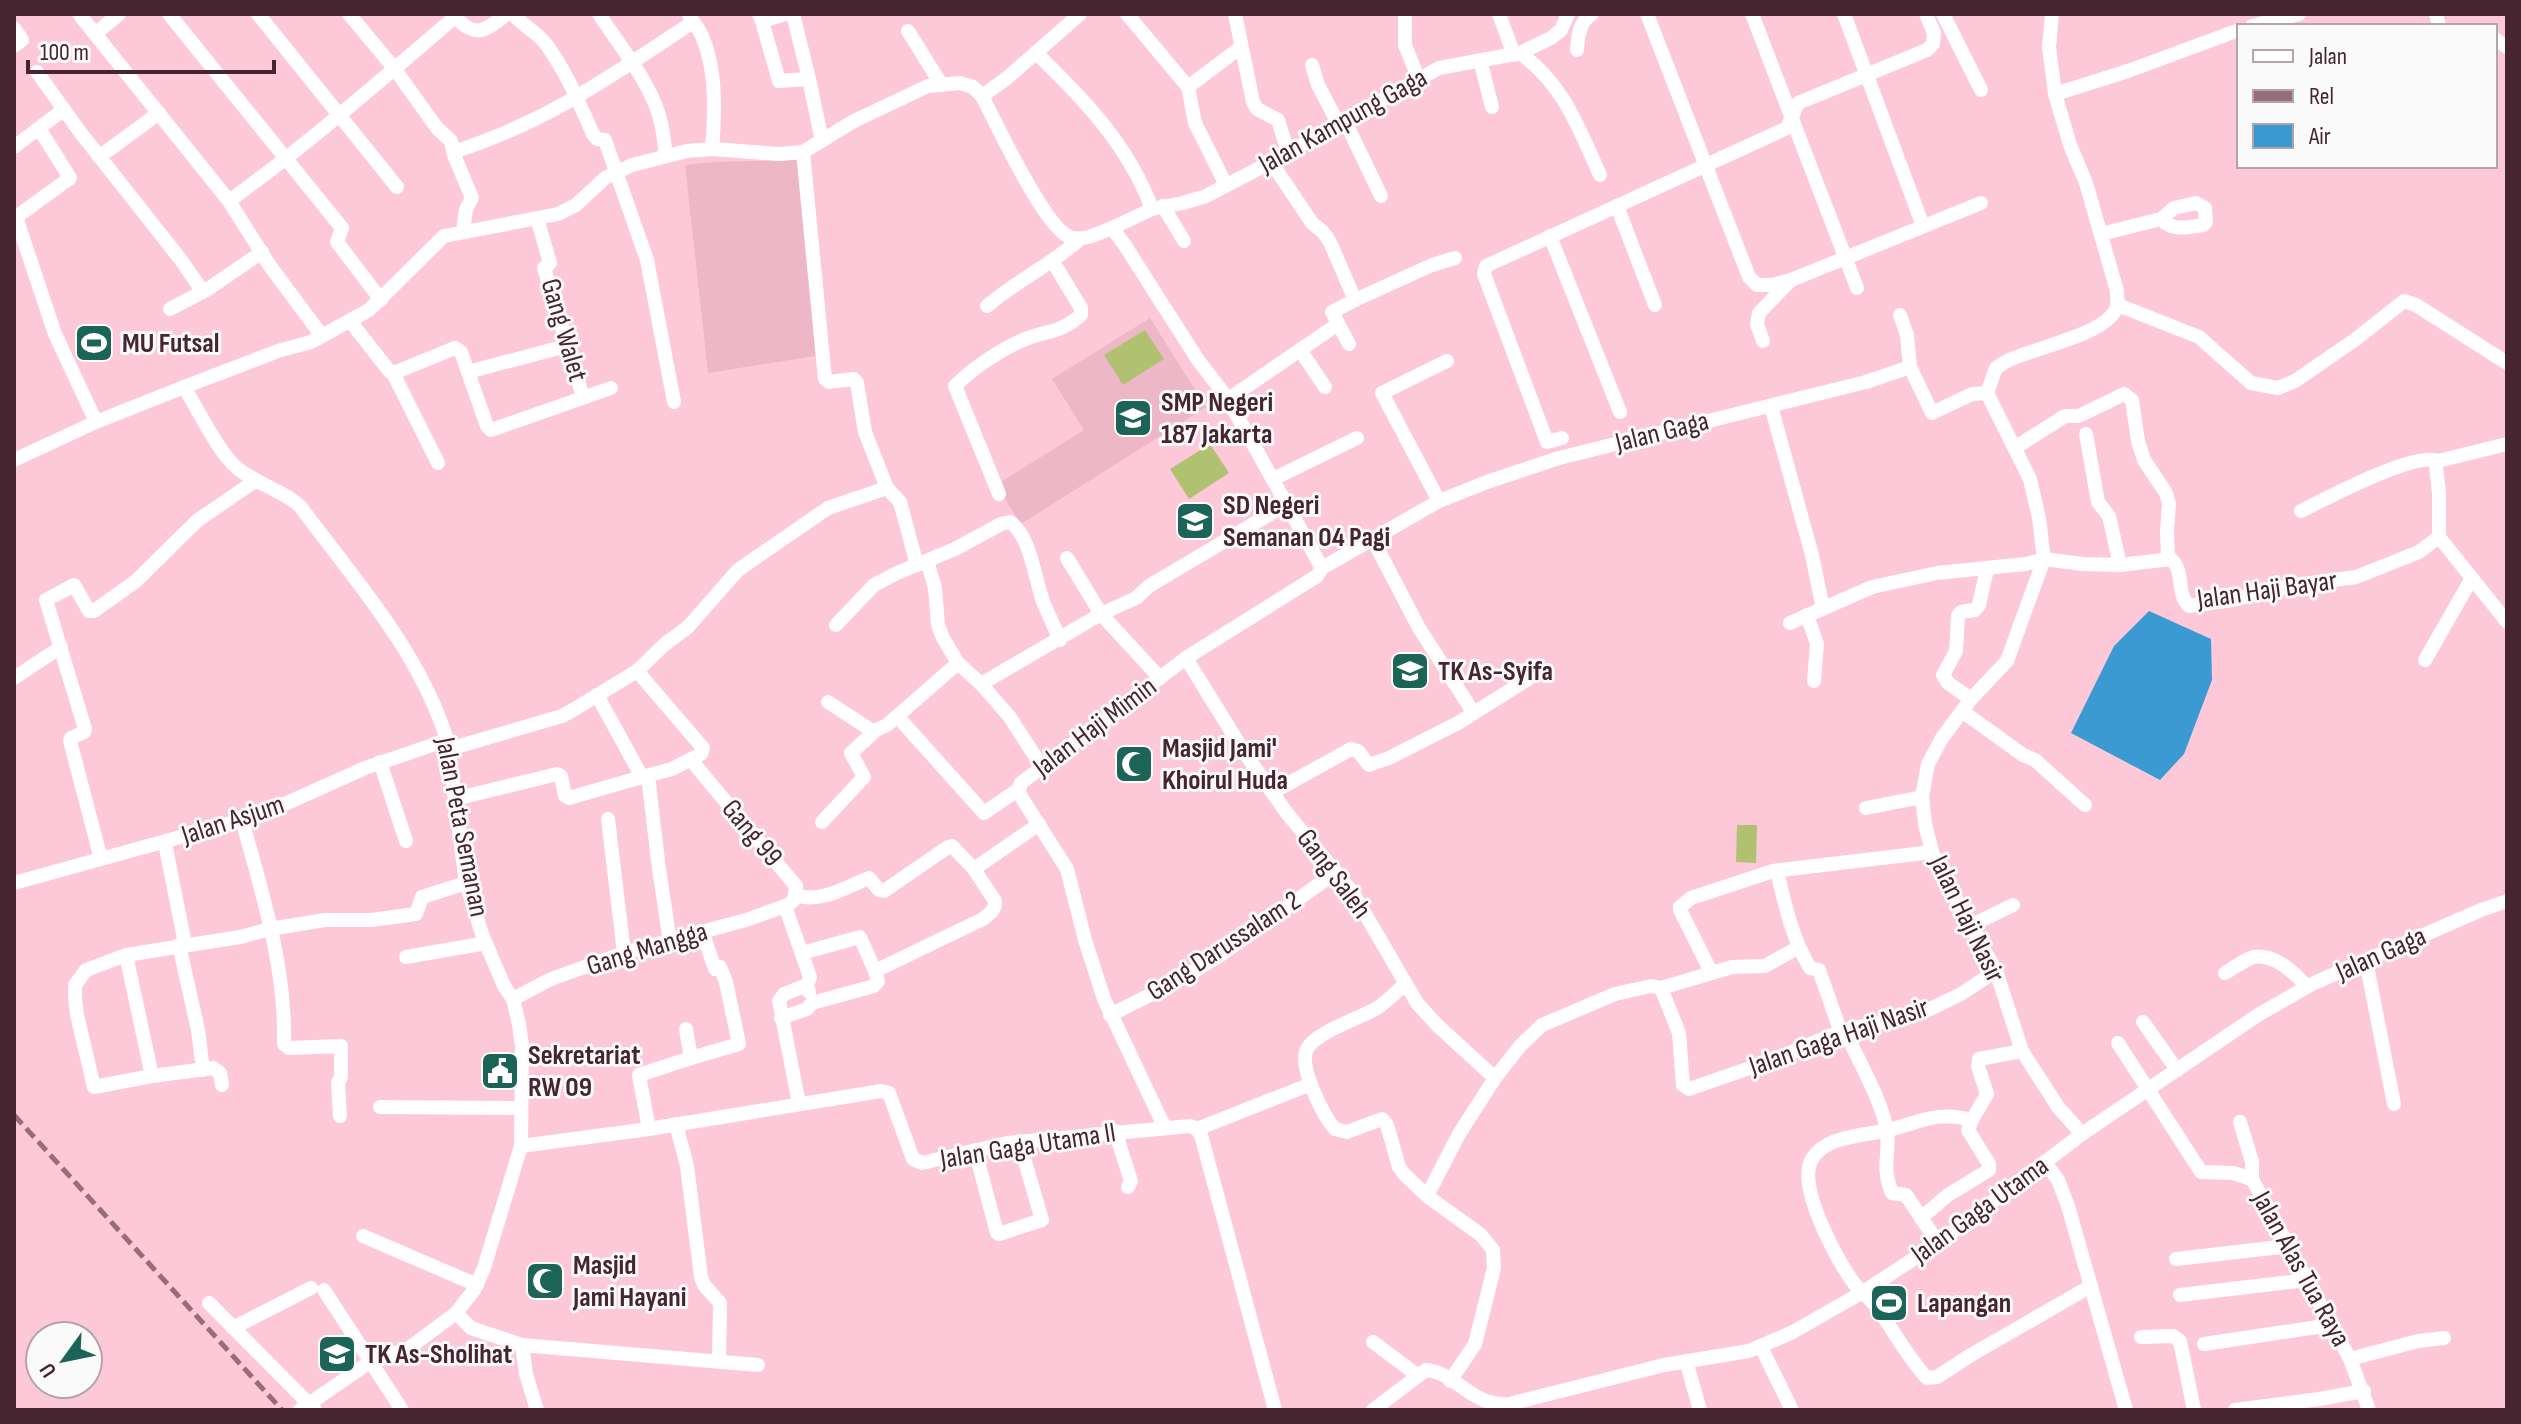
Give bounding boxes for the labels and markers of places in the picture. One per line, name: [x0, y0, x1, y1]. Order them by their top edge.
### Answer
sports icon: MU Futsal: [73, 322, 115, 364]
place label: MU Futsal: [122, 327, 219, 360]
place label: SMP Negeri 187 Jakarta: [1161, 386, 1273, 451]
school or university icon: SMP Negeri 187 Jakarta: [1112, 397, 1154, 439]
place label: SD Negeri Semanan 04 Pagi: [1223, 489, 1390, 554]
school or university icon: SD Negeri Semanan 04 Pagi: [1174, 500, 1216, 542]
school or university icon: TK As-Syifa: [1389, 650, 1431, 692]
place label: TK As-Syifa: [1438, 655, 1553, 688]
place label: Masjid Jami' Khoirul Huda: [1162, 732, 1288, 797]
mosque icon: Masjid Jami' Khoirul Huda: [1113, 743, 1155, 785]
place label: Sekretariat RW 09: [528, 1039, 640, 1104]
public building icon: Sekretariat RW 09: [479, 1050, 521, 1092]
place label: Masjid Jami Hayani: [572, 1249, 686, 1314]
mosque icon: Masjid Jami Hayani: [524, 1260, 566, 1302]
sports icon: Lapangan: [1868, 1282, 1910, 1324]
place label: Lapangan: [1917, 1287, 2011, 1320]
school or university icon: TK As-Sholihat: [316, 1333, 358, 1375]
place label: TK As-Sholihat: [365, 1338, 512, 1371]

